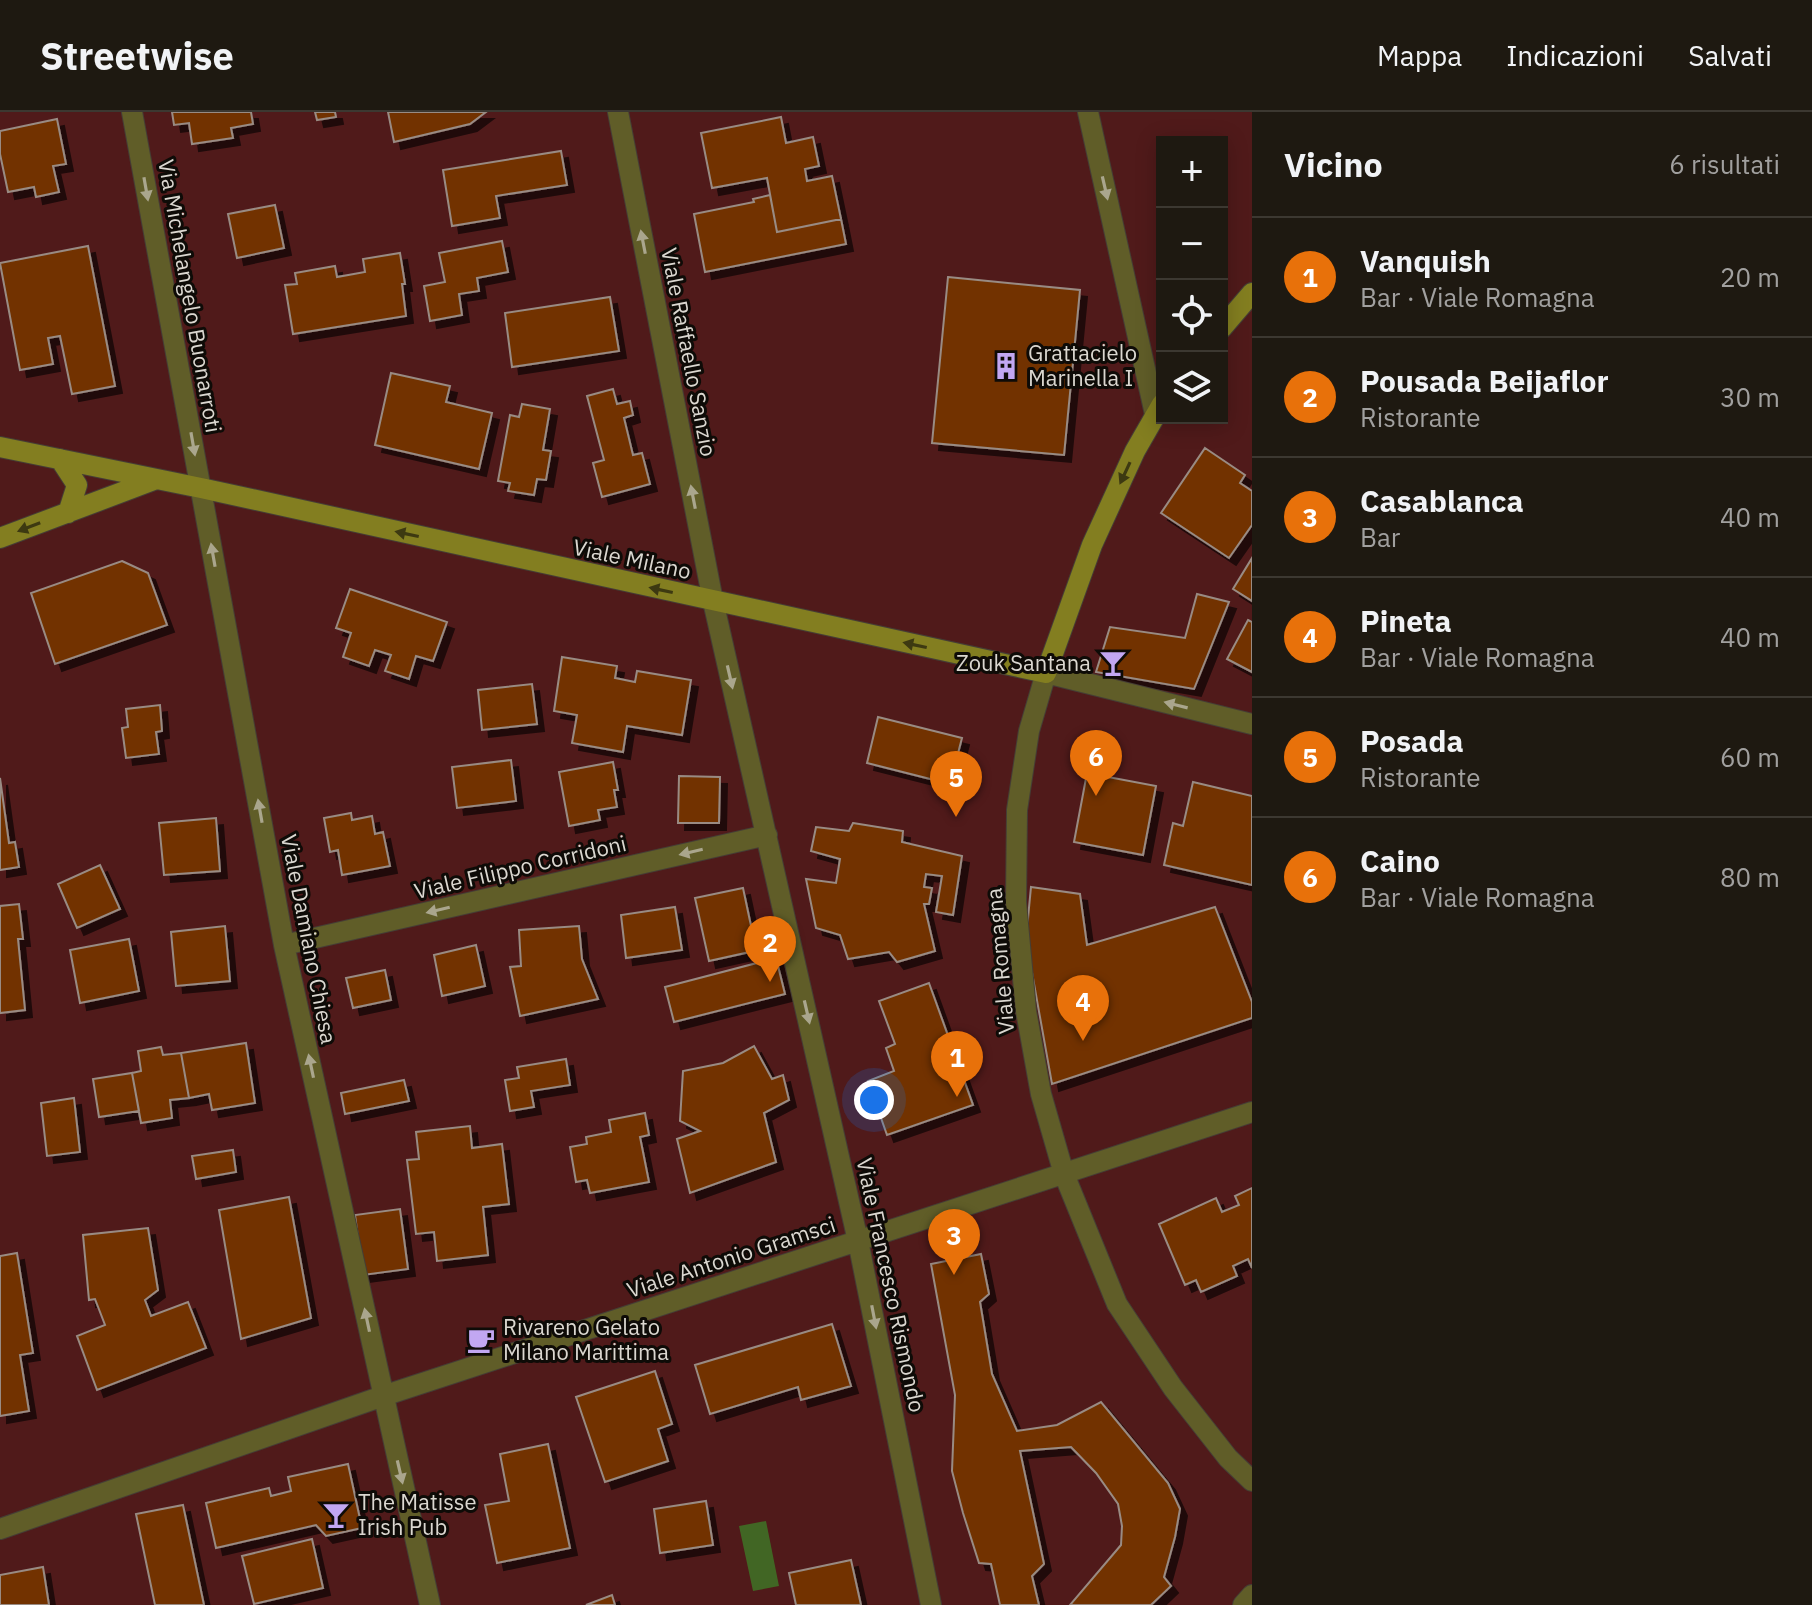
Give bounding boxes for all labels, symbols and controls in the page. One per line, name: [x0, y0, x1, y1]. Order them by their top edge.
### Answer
text: Streetwise: [40, 31, 234, 80]
text: Mappa: [1377, 37, 1462, 74]
text: Indicazioni: [1506, 37, 1644, 74]
text: Salvati: [1688, 37, 1772, 74]
map controls: [1156, 136, 1228, 424]
button: +: [1156, 136, 1228, 208]
text: Vicino: [1284, 142, 1383, 186]
text: 6 risultati: [1669, 147, 1780, 181]
street label: Via Michelangelo Buonarroti: [152, 157, 229, 435]
one-way arrow: [141, 176, 153, 201]
one-way arrow: [1099, 176, 1112, 201]
button: −: [1156, 208, 1228, 280]
one-way arrow: [637, 229, 649, 254]
text: Vanquish: [1360, 241, 1491, 280]
street label: Viale Raffaello Sanzio: [655, 245, 724, 459]
text: 1: [1302, 260, 1318, 294]
text: 20 m: [1720, 260, 1780, 294]
button: locate: [1156, 280, 1228, 352]
text: Bar · Viale Romagna: [1360, 280, 1595, 314]
place label: Grattacielo Marinella I: [1028, 338, 1137, 392]
building icon: Grattacielo Marinella I: [991, 351, 1021, 381]
button: layers: [1156, 352, 1228, 424]
text: Pousada Beijaflor: [1360, 361, 1609, 400]
text: 2: [1302, 380, 1318, 414]
text: 30 m: [1720, 380, 1780, 414]
text: Ristorante: [1360, 400, 1481, 434]
one-way arrow: [187, 432, 200, 457]
one-way arrow: [1118, 461, 1132, 484]
text: Casablanca: [1360, 481, 1524, 520]
one-way arrow: [686, 484, 698, 509]
text: 3: [1302, 500, 1318, 534]
text: 40 m: [1720, 500, 1780, 534]
text: Bar: [1360, 520, 1400, 554]
one-way arrow: [17, 521, 41, 534]
one-way arrow: [394, 527, 419, 540]
street label: Viale Milano: [570, 532, 694, 585]
one-way arrow: [207, 543, 219, 568]
one-way arrow: [648, 583, 673, 596]
text: Pineta: [1360, 601, 1452, 640]
text: 4: [1302, 620, 1318, 654]
text: 40 m: [1720, 620, 1780, 654]
one-way arrow: [902, 638, 927, 650]
text: Bar · Viale Romagna: [1360, 640, 1595, 674]
place label: Zouk Santana: [956, 648, 1091, 677]
bar icon: Zouk Santana: [1098, 648, 1128, 678]
one-way arrow: [725, 665, 737, 690]
one-way arrow: [1164, 699, 1189, 711]
text: Posada: [1360, 721, 1464, 760]
pin: 6: [1070, 730, 1122, 796]
text: 5: [1302, 740, 1318, 774]
text: 60 m: [1720, 740, 1780, 774]
pin: 5: [930, 751, 982, 817]
text: Ristorante: [1360, 760, 1481, 794]
one-way arrow: [253, 798, 265, 823]
street label: Viale Filippo Corridoni: [411, 828, 629, 905]
street label: Viale Damiano Chiesa: [275, 832, 344, 1046]
text: Caino: [1360, 841, 1440, 880]
one-way arrow: [678, 847, 703, 859]
text: 6: [1302, 860, 1318, 894]
text: 80 m: [1720, 860, 1780, 894]
text: Bar · Viale Romagna: [1360, 880, 1595, 914]
street label: Viale Romagna: [979, 886, 1020, 1035]
one-way arrow: [425, 904, 450, 917]
pin: 2: [744, 916, 796, 982]
pin: 4: [1057, 975, 1109, 1041]
one-way arrow: [801, 1000, 814, 1025]
pin: 1: [931, 1031, 983, 1097]
one-way arrow: [304, 1053, 317, 1078]
your location: [854, 1080, 894, 1120]
street label: Viale Francesco Rismondo: [850, 1155, 933, 1415]
street label: Viale Antonio Gramsci: [623, 1209, 839, 1304]
pin: 3: [928, 1209, 980, 1275]
one-way arrow: [868, 1305, 880, 1330]
one-way arrow: [360, 1307, 373, 1332]
place label: Rivareno Gelato Milano Marittima: [503, 1312, 669, 1366]
cafe icon: Rivareno Gelato Milano Marittima: [466, 1325, 496, 1355]
one-way arrow: [395, 1460, 407, 1485]
place label: The Matisse Irish Pub: [358, 1487, 477, 1541]
bar icon: The Matisse Irish Pub: [321, 1500, 351, 1530]

